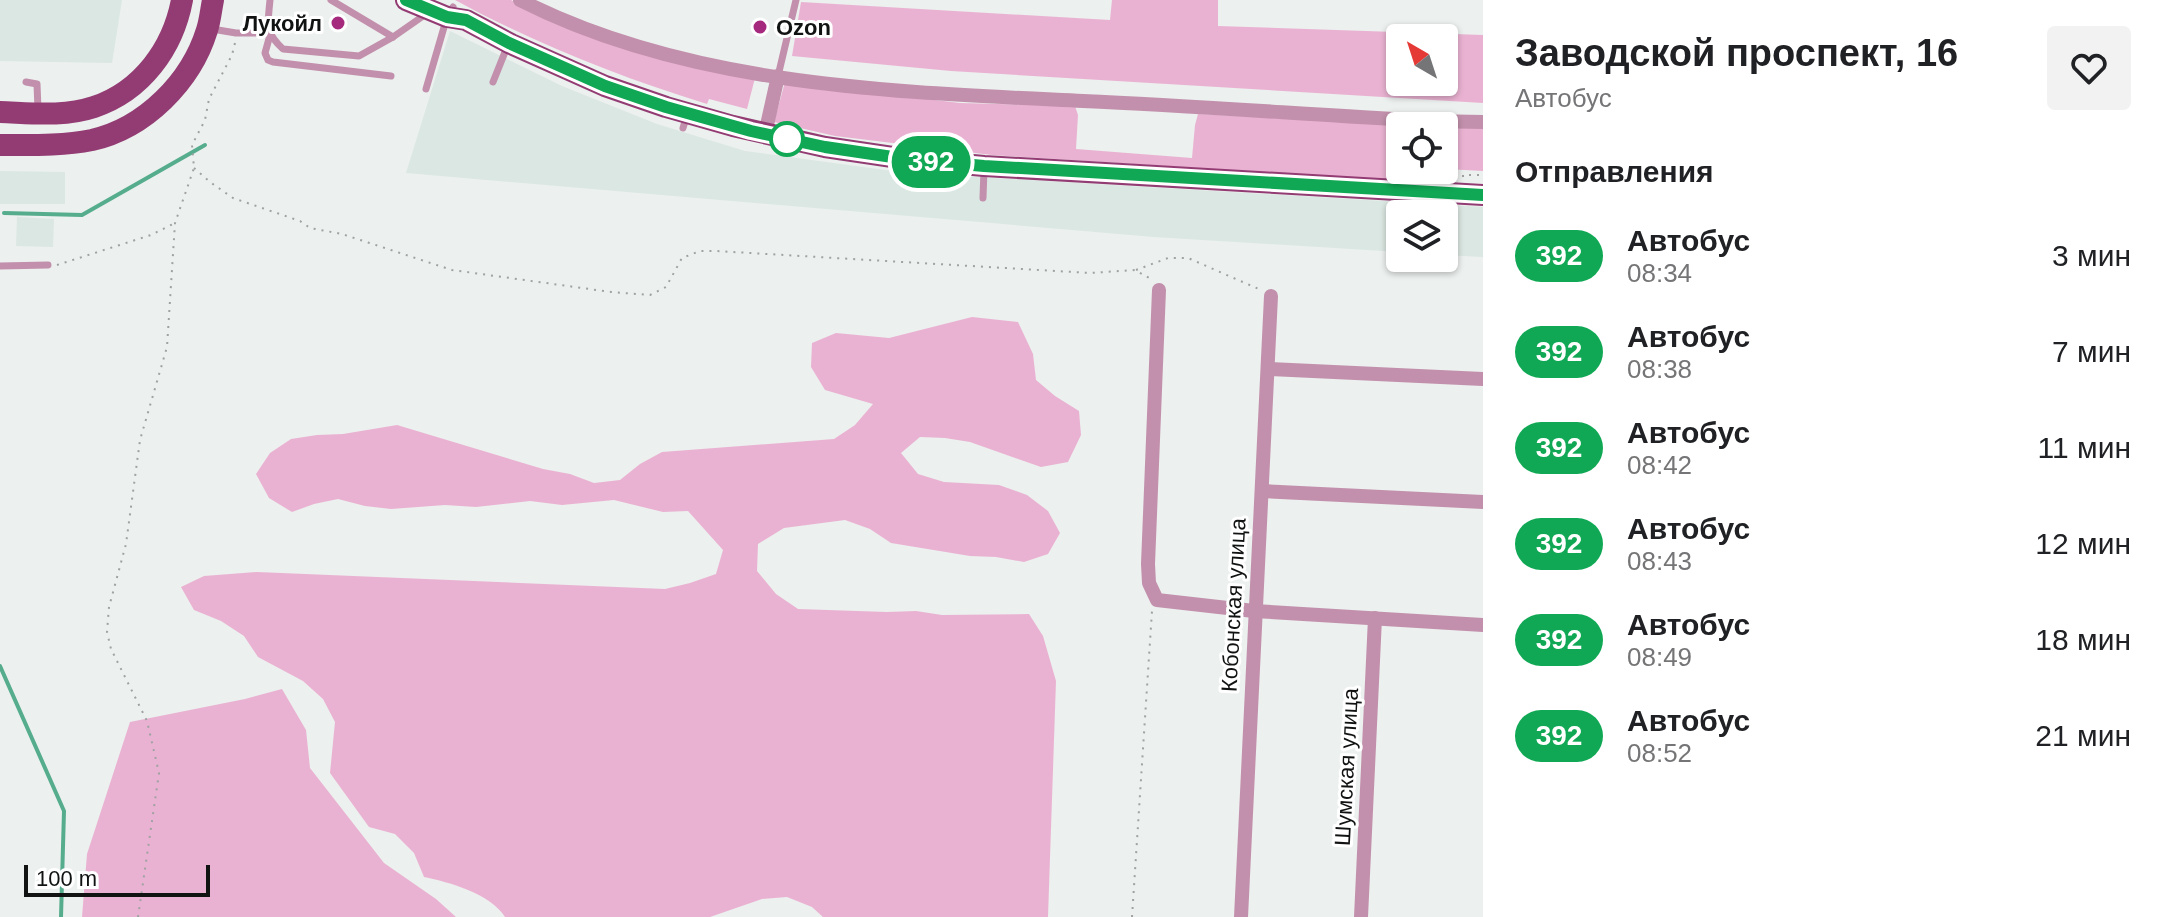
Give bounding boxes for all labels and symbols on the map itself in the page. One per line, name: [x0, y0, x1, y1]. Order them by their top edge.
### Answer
place label: Лукойл: [243, 11, 322, 36]
marker: Лукойл: [329, 14, 347, 32]
place label: Ozon: [776, 15, 831, 40]
marker: Ozon: [751, 18, 769, 36]
north arrow: [1386, 24, 1458, 96]
unlabelled marker: [770, 122, 804, 156]
line badge: 392: [885, 136, 977, 188]
street label: Кобонская улица: [1216, 517, 1251, 693]
street label: Шумская улица: [1330, 687, 1363, 847]
scale bar: [24, 861, 210, 897]

